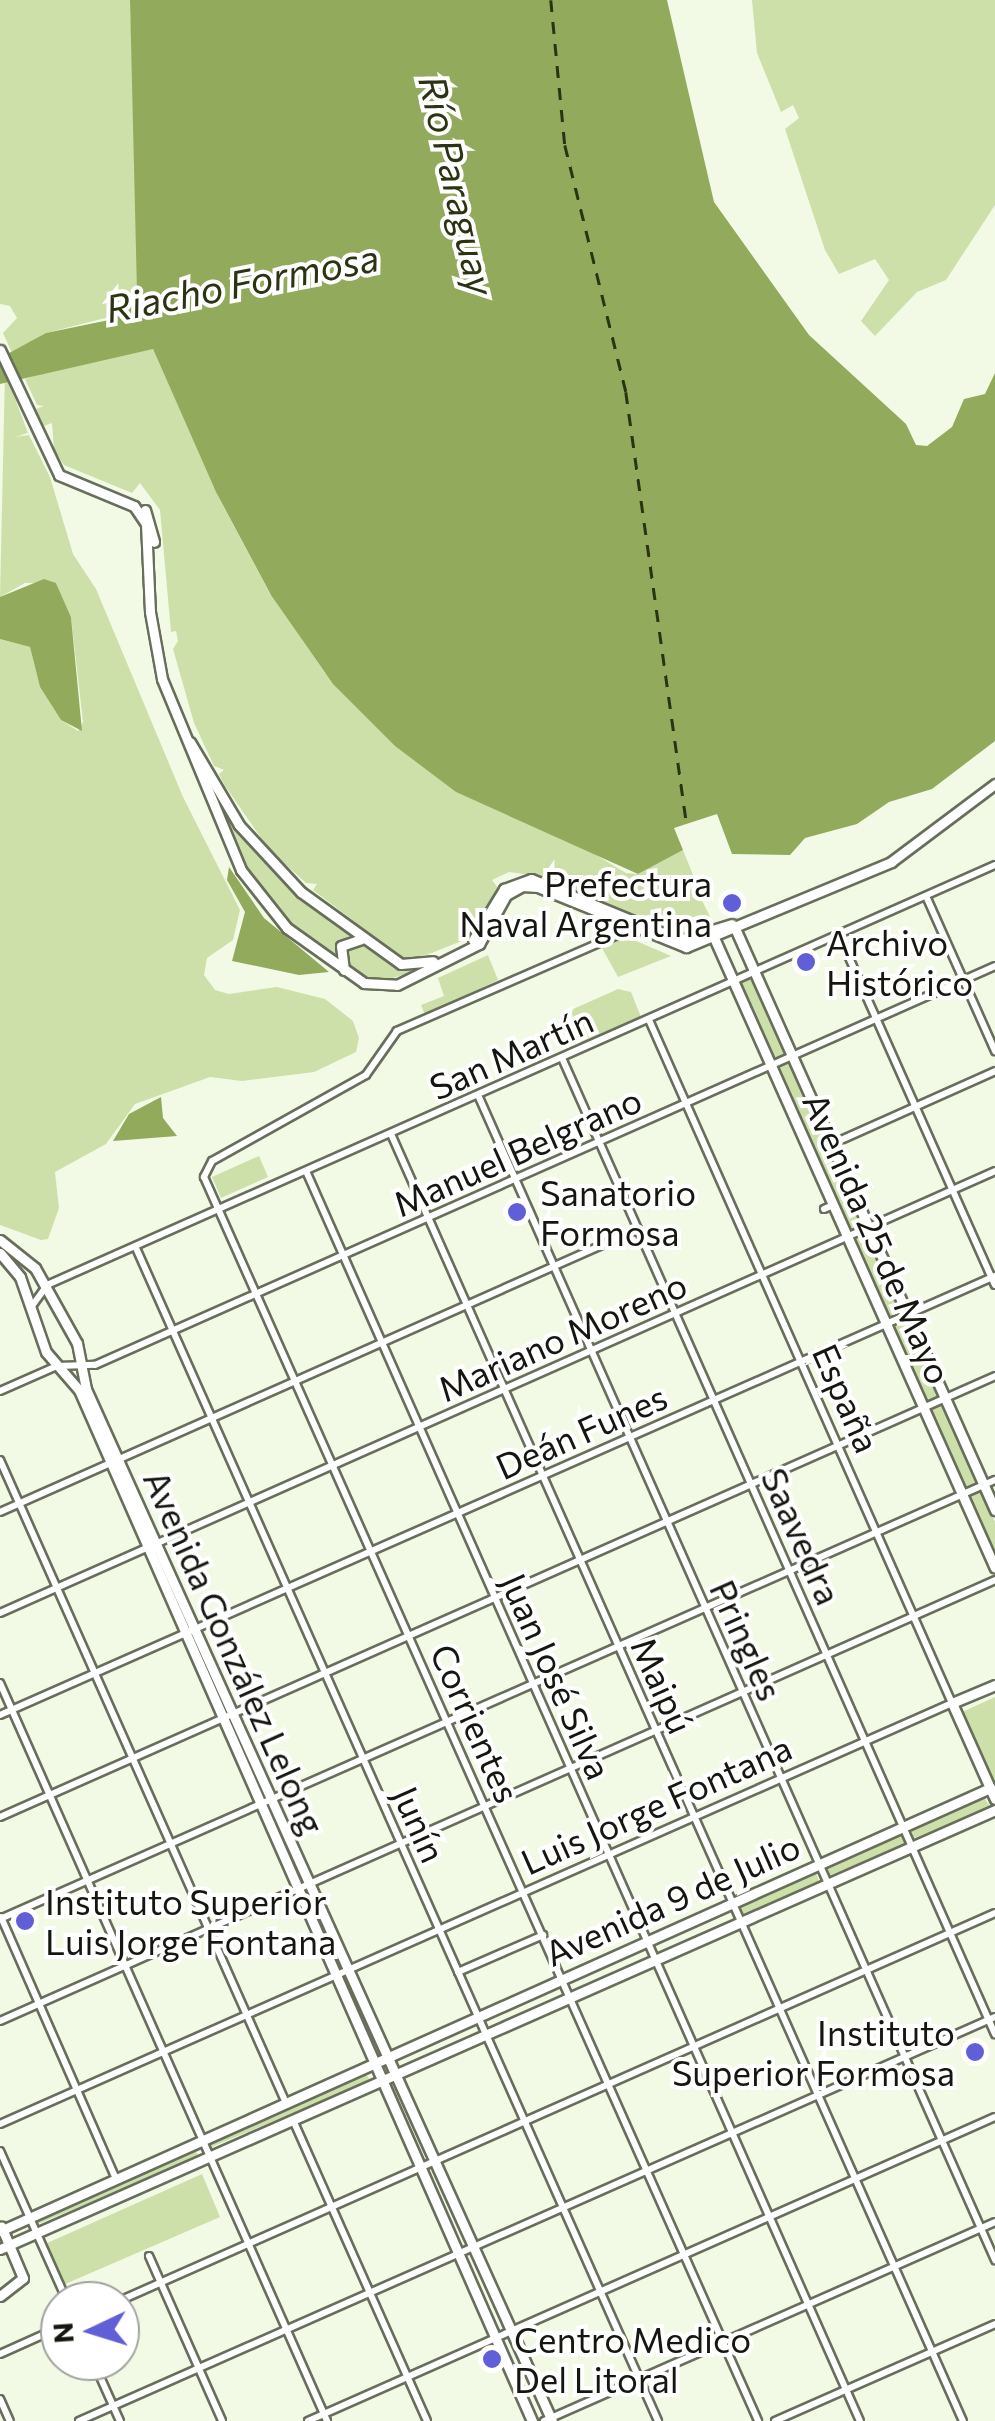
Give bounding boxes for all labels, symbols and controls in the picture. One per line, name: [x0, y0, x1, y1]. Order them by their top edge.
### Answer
water label: Río Paraguay: [411, 71, 505, 299]
water label: Riacho Formosa: [102, 233, 382, 331]
place label: Prefectura Naval Argentina: [459, 862, 712, 944]
marker: Prefectura Naval Argentina: [721, 892, 743, 914]
place label: Archivo Histórico: [826, 921, 973, 1003]
marker: Archivo Histórico: [795, 951, 817, 973]
street label: San Martín: [423, 998, 599, 1108]
street label: Manuel Belgrano: [387, 1078, 647, 1224]
street label: Avenida 25 de Mayo: [795, 1086, 961, 1390]
place label: Sanatorio Formosa: [540, 1171, 696, 1253]
marker: Sanatorio Formosa: [504, 1199, 530, 1225]
street label: Mariano Moreno: [431, 1262, 693, 1410]
street label: España: [805, 1337, 889, 1459]
street label: Deán Funes: [489, 1375, 673, 1487]
street label: Saavedra: [753, 1461, 851, 1611]
street label: Avenida González Lelong: [136, 1464, 334, 1840]
street label: Juan José Silva: [493, 1567, 621, 1785]
street label: Pringles: [702, 1573, 792, 1707]
street label: Maipú: [623, 1630, 703, 1740]
street label: Corrientes: [422, 1637, 530, 1809]
street label: Luis Jorge Fontana: [514, 1726, 798, 1882]
street label: Junín: [385, 1779, 455, 1869]
street label: Avenida 9 de Julio: [538, 1824, 806, 1974]
place label: Instituto Superior Luis Jorge Fontana: [45, 1880, 336, 1962]
marker: Instituto Superior Luis Jorge Fontana: [14, 1910, 36, 1932]
place label: Instituto Superior Formosa: [672, 2011, 955, 2093]
marker: Instituto Superior Formosa: [964, 2041, 986, 2063]
north arrow: [40, 2281, 140, 2381]
place label: Centro Medico Del Litoral: [514, 2318, 751, 2400]
text: N: [44, 2321, 80, 2345]
marker: Centro Medico Del Litoral: [479, 2346, 505, 2372]

